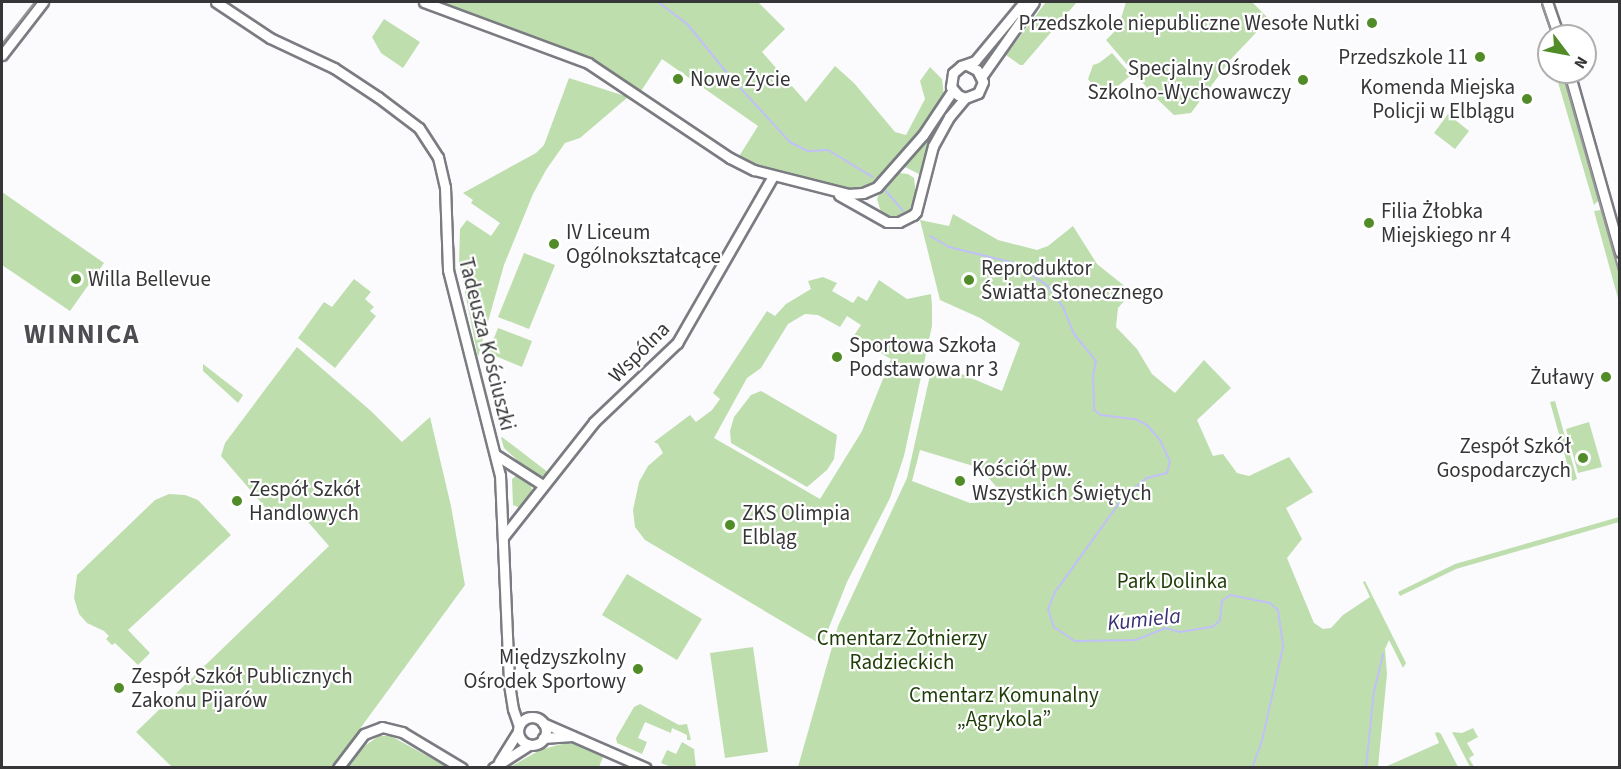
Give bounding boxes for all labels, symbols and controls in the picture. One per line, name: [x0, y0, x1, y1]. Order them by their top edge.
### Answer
place label: Przedszkole niepubliczne Wesołe Nutki: [1018, 10, 1360, 36]
marker: Przedszkole niepubliczne Wesołe Nutki: [1365, 16, 1379, 30]
north arrow: [1537, 24, 1597, 84]
place label: Przedszkole 11: [1338, 44, 1468, 70]
marker: Przedszkole 11: [1473, 50, 1487, 64]
text: N: [1568, 52, 1593, 73]
place label: Specjalny Ośrodek Szkolno-Wychowawczy: [1088, 55, 1291, 105]
place label: Nowe Życie: [690, 66, 790, 92]
marker: Nowe Życie: [671, 72, 685, 86]
marker: Specjalny Ośrodek Szkolno-Wychowawczy: [1296, 73, 1310, 87]
place label: Komenda Miejska Policji w Elblągu: [1360, 74, 1515, 124]
marker: Komenda Miejska Policji w Elblągu: [1520, 92, 1534, 106]
place label: Filia Żłobka Miejskiego nr 4: [1381, 198, 1511, 248]
marker: Filia Żłobka Miejskiego nr 4: [1362, 216, 1376, 230]
place label: IV Liceum Ogólnokształcące: [566, 219, 721, 269]
marker: IV Liceum Ogólnokształcące: [547, 237, 561, 251]
street label: Tadeusza Kościuszki: [453, 255, 521, 433]
place label: Reproduktor Światła Słonecznego: [981, 255, 1164, 305]
place label: Willa Bellevue: [88, 266, 211, 292]
marker: Willa Bellevue: [69, 272, 83, 286]
marker: Reproduktor Światła Słonecznego: [962, 273, 976, 287]
street label: Wspólna: [603, 316, 675, 388]
district label: WINNICA: [24, 319, 140, 351]
place label: Sportowa Szkoła Podstawowa nr 3: [849, 332, 998, 382]
marker: Sportowa Szkoła Podstawowa nr 3: [830, 350, 844, 364]
place label: Żuławy: [1530, 364, 1594, 390]
marker: Żuławy: [1599, 370, 1613, 384]
place label: Zespół Szkół Gospodarczych: [1436, 433, 1571, 483]
marker: Zespół Szkół Gospodarczych: [1576, 451, 1590, 465]
place label: Kościół pw. Wszystkich Świętych: [972, 456, 1152, 506]
marker: Kościół pw. Wszystkich Świętych: [953, 474, 967, 488]
place label: Zespół Szkół Handlowych: [249, 476, 360, 526]
marker: Zespół Szkół Handlowych: [230, 494, 244, 508]
place label: ZKS Olimpia Elbląg: [742, 500, 850, 550]
marker: ZKS Olimpia Elbląg: [723, 518, 737, 532]
park label: Park Dolinka: [1117, 568, 1227, 594]
water label: Kumiela: [1106, 603, 1182, 637]
park label: Cmentarz Żołnierzy Radzieckich: [817, 625, 987, 675]
place label: Międzyszkolny Ośrodek Sportowy: [464, 644, 626, 694]
marker: Międzyszkolny Ośrodek Sportowy: [631, 662, 645, 676]
place label: Zespół Szkół Publicznych Zakonu Pijarów: [131, 663, 353, 713]
marker: Zespół Szkół Publicznych Zakonu Pijarów: [112, 681, 126, 695]
park label: Cmentarz Komunalny „Agrykola”: [909, 682, 1099, 732]

